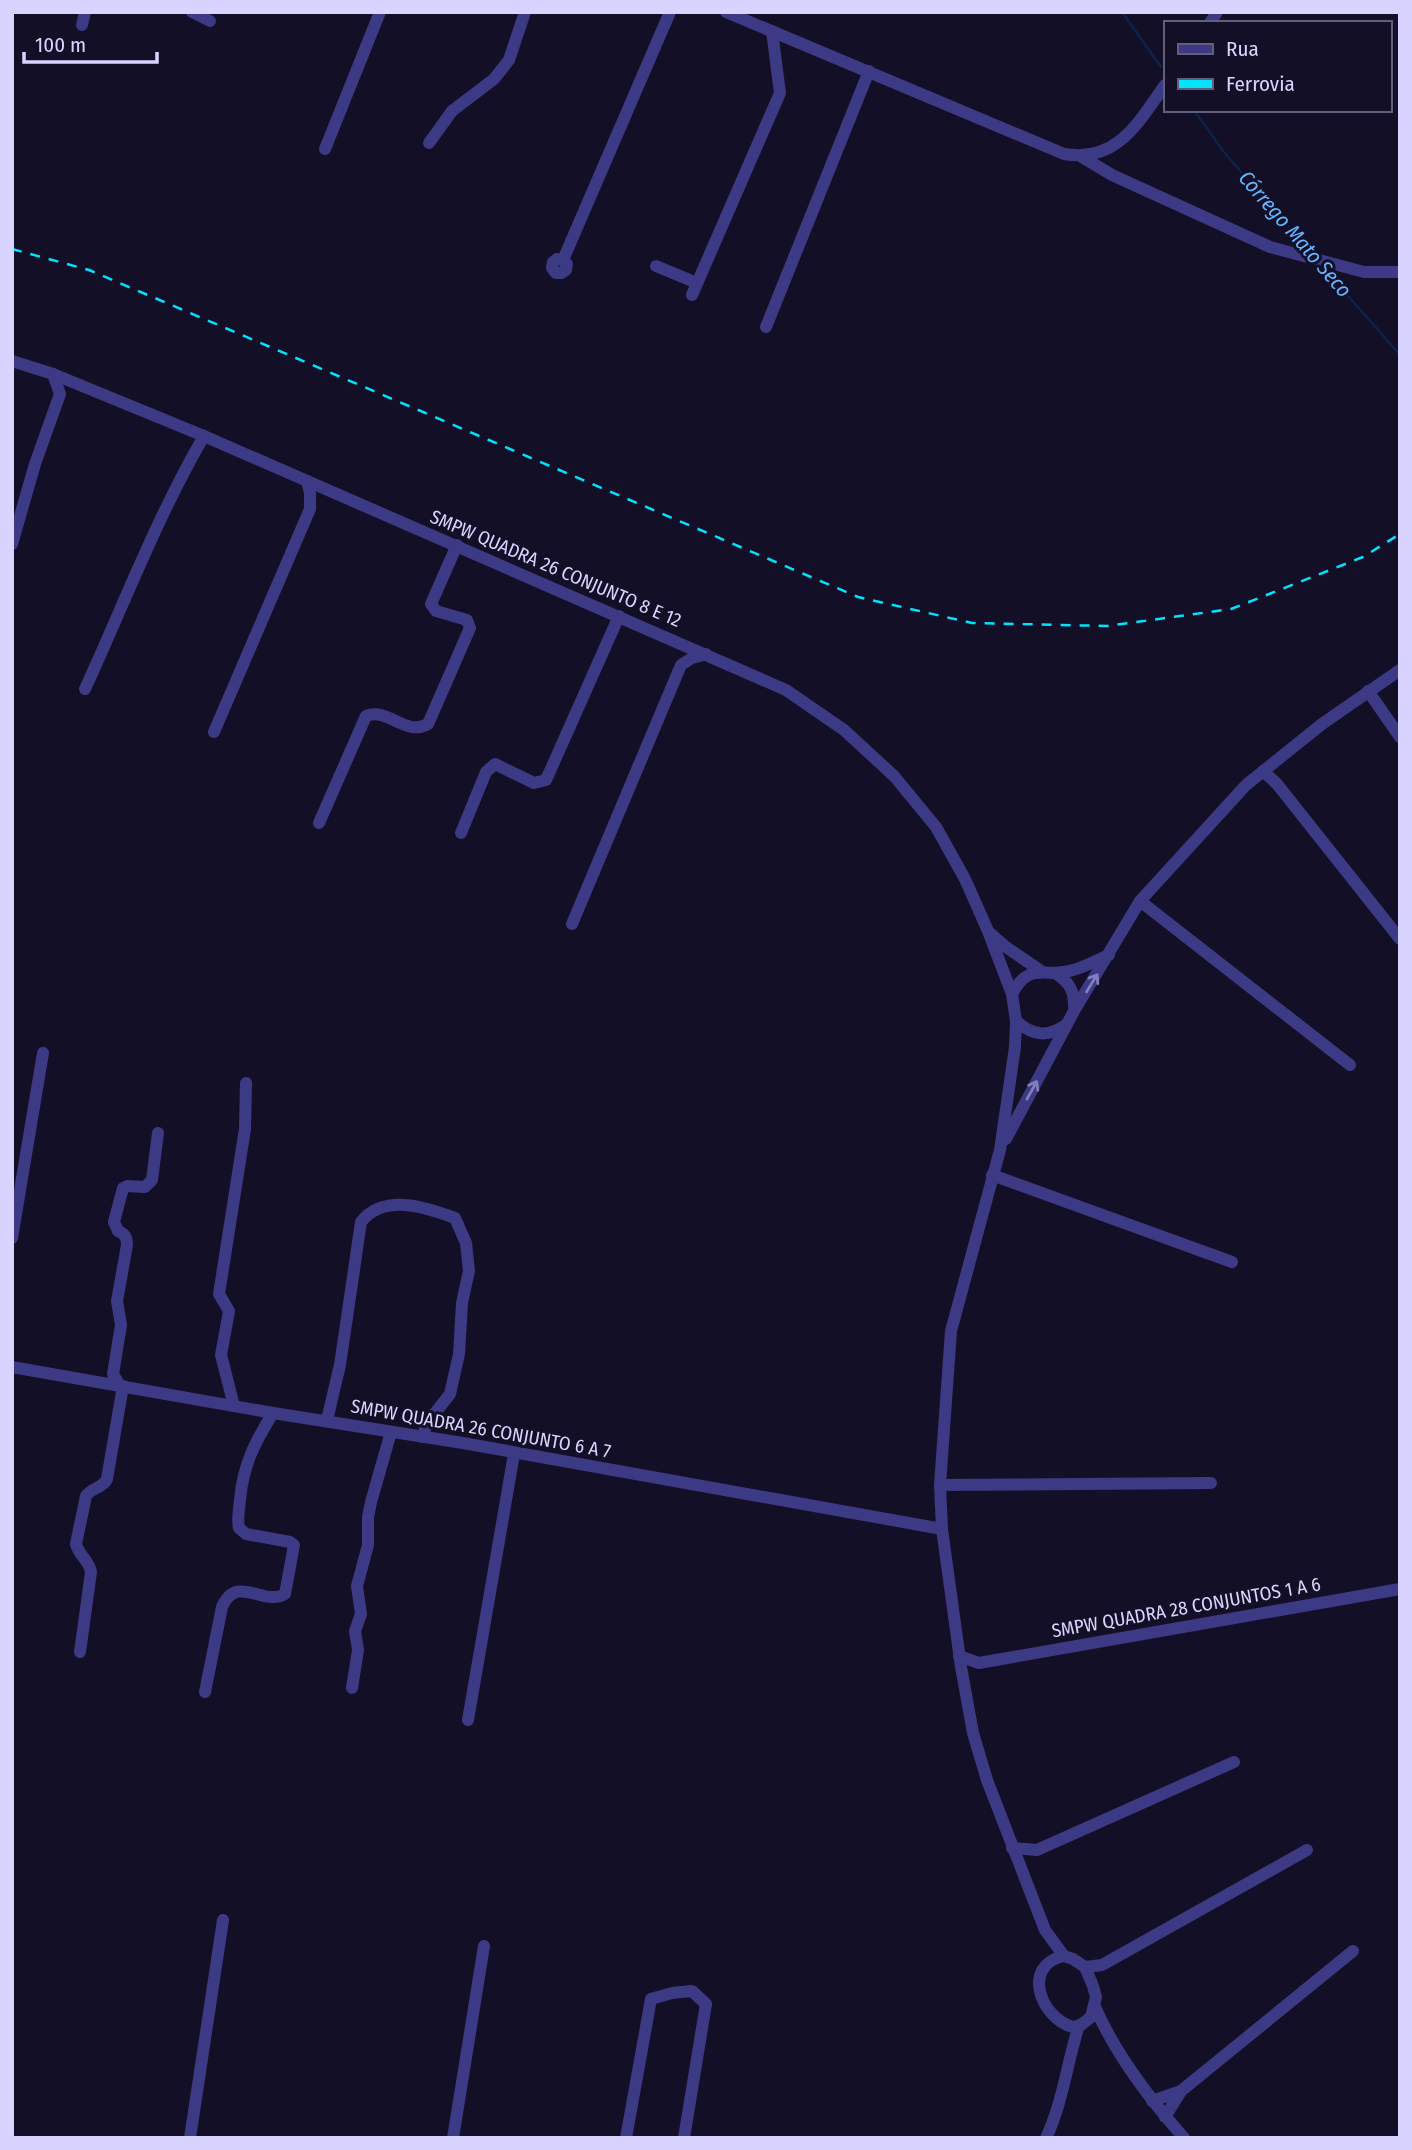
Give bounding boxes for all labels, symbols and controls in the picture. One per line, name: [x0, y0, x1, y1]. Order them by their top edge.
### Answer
scale bar: [24, 21, 158, 65]
legend: [1164, 21, 1391, 112]
text: 100 m: [35, 32, 86, 58]
text: Rua: [1226, 36, 1259, 62]
text: Ferrovia: [1226, 71, 1295, 97]
water label: Córrego Mato Seco: [1233, 165, 1357, 303]
street label: SMPW QUADRA 26 CONJUNTO 8 E 12: [427, 505, 685, 632]
one-way arrow: [1085, 973, 1099, 993]
one-way arrow: [1025, 1080, 1039, 1100]
street label: SMPW QUADRA 26 CONJUNTO 6 A 7: [349, 1394, 613, 1463]
street label: SMPW QUADRA 28 CONJUNTOS 1 A 6: [1050, 1572, 1322, 1642]

